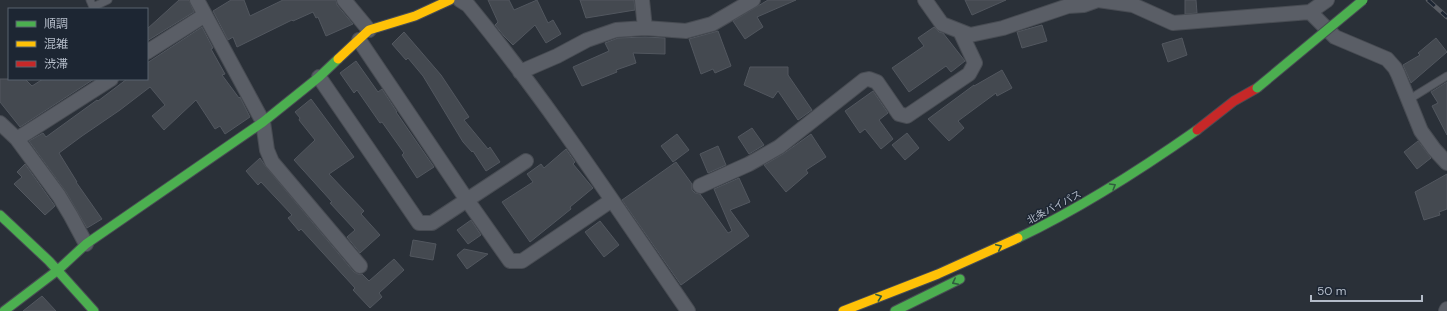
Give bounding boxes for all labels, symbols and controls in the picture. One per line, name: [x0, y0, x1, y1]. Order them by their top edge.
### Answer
legend: [8, 8, 148, 80]
text: 順調: [44, 16, 68, 32]
text: 混雑: [44, 36, 68, 52]
text: 渋滞: [44, 56, 68, 72]
one-way arrow: [1109, 183, 1116, 190]
street label: 北条バイパス: [1025, 187, 1083, 227]
one-way arrow: [994, 244, 1002, 252]
one-way arrow: [951, 277, 959, 284]
scale bar: [1311, 277, 1422, 303]
text: 50 m: [1317, 283, 1346, 299]
one-way arrow: [876, 294, 883, 302]

